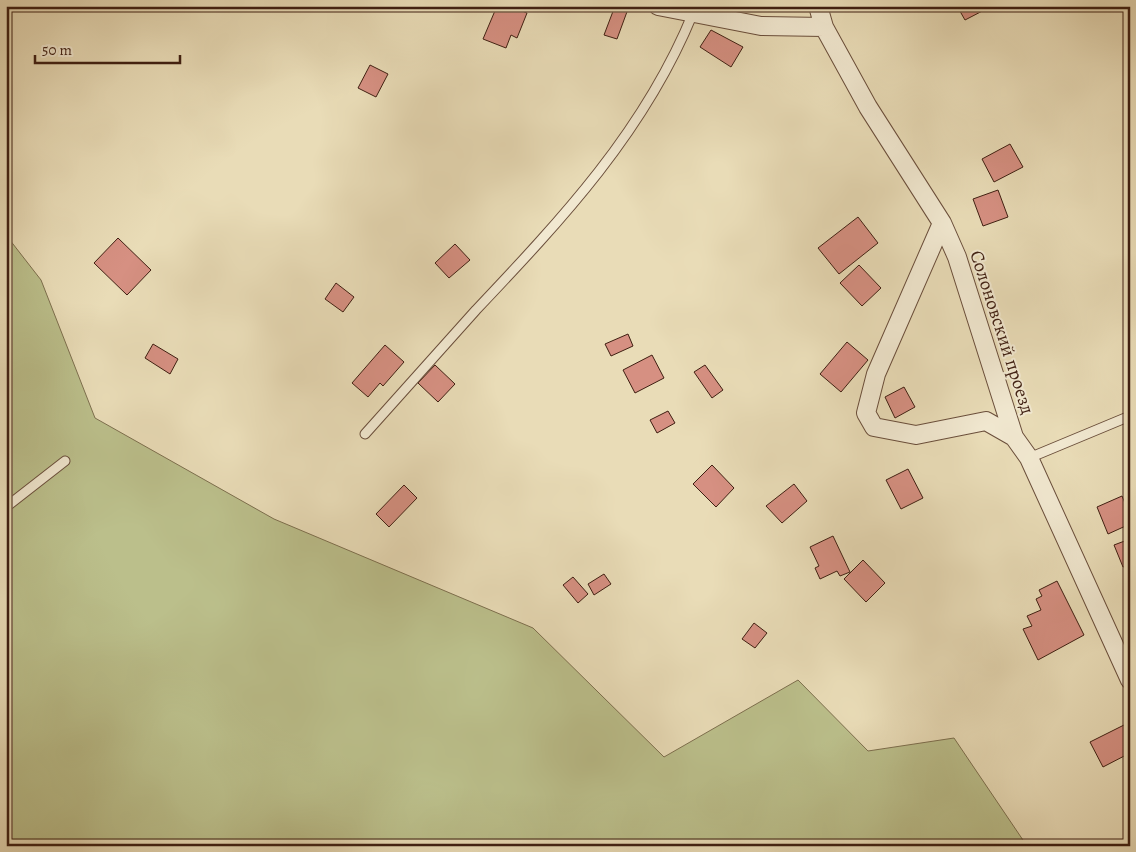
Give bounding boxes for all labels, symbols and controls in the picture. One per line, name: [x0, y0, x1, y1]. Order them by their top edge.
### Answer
scale bar: [35, 32, 180, 64]
text: 50 m: [42, 40, 72, 60]
street label: Солоновский проезд: [963, 247, 1041, 417]

